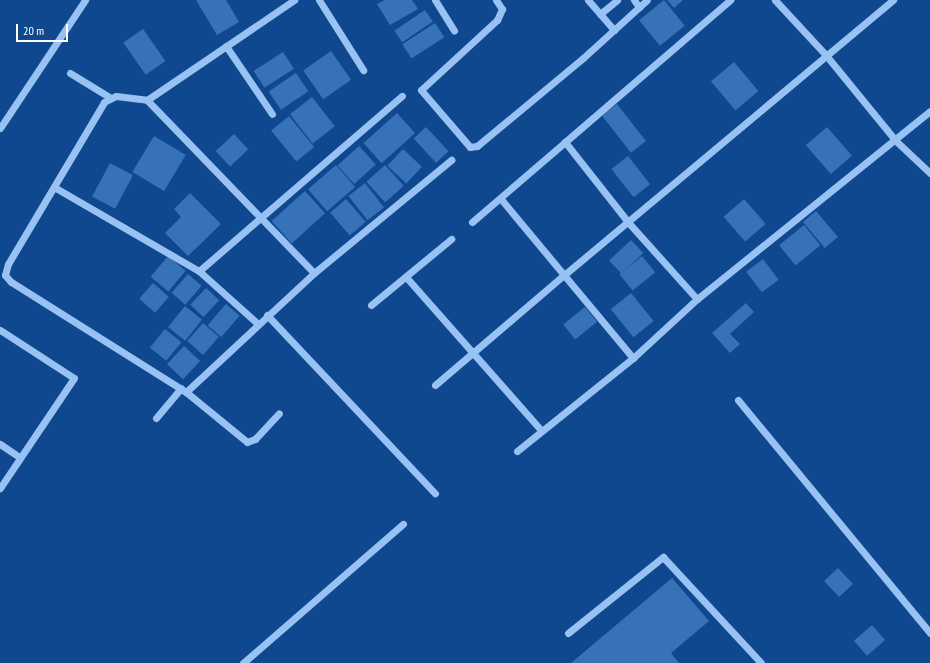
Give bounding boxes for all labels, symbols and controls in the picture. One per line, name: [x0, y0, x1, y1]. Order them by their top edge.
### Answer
scale bar: [18, 16, 70, 42]
text: 20 m: [23, 23, 44, 38]

